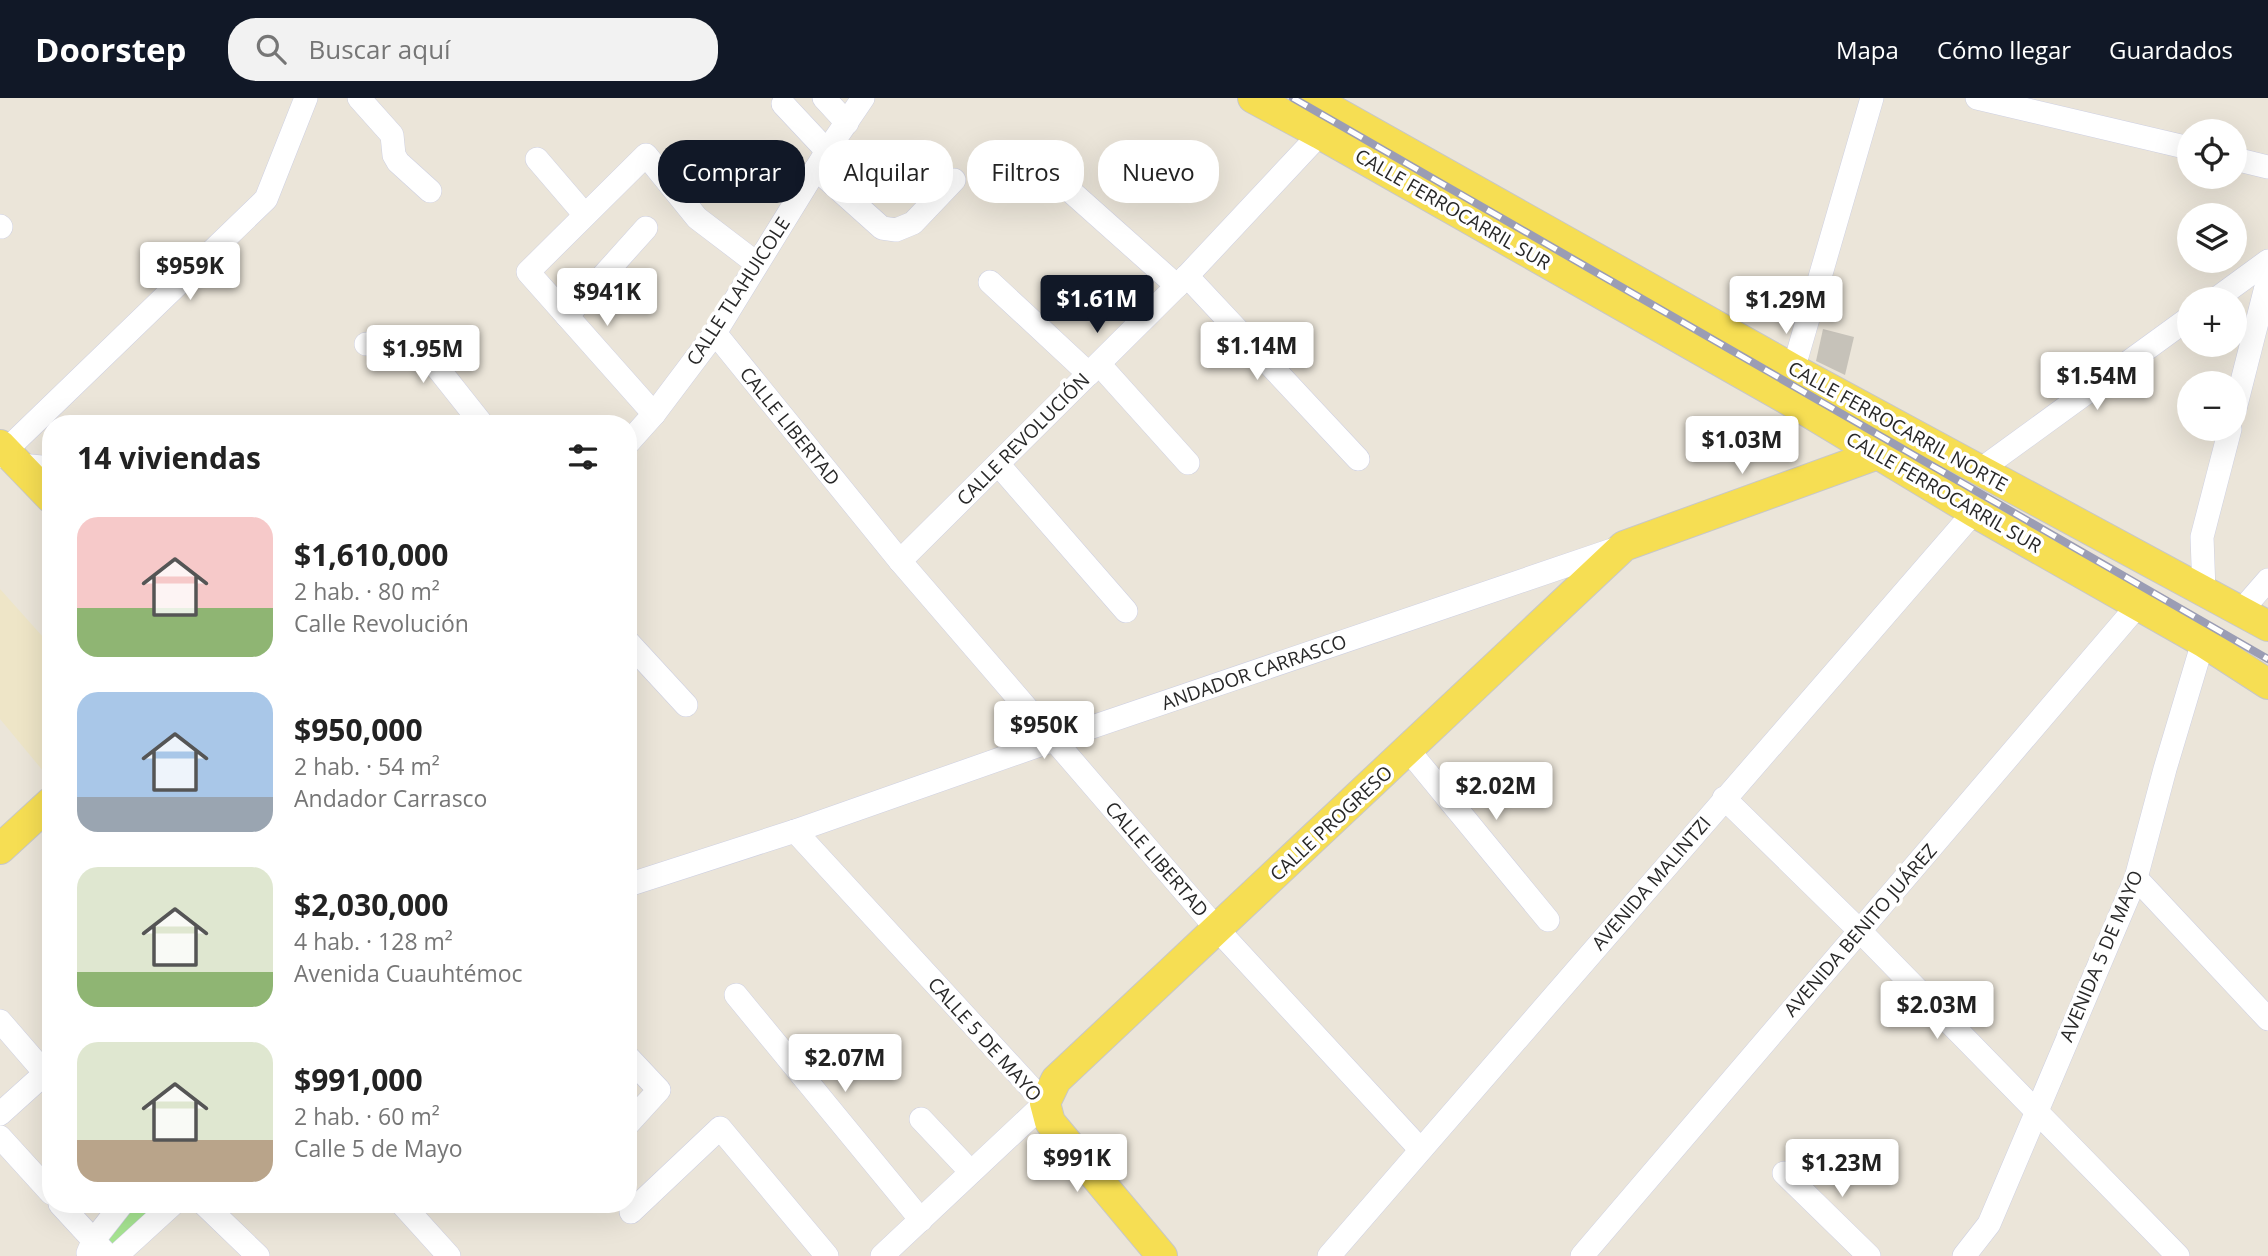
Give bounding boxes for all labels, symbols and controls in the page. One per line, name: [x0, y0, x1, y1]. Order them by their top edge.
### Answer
search box: [228, 18, 718, 81]
text: Doorstep: [35, 27, 186, 72]
icon: search: [252, 30, 290, 68]
text: Buscar aquí: [308, 31, 451, 67]
text: Mapa: [1836, 33, 1899, 66]
text: Cómo llegar: [1937, 33, 2071, 66]
text: Guardados: [2109, 33, 2233, 66]
map controls: [2177, 119, 2247, 441]
button: locate: [2177, 119, 2247, 189]
chip: Comprar: [658, 140, 805, 203]
chip: Alquilar: [819, 140, 953, 203]
chip: Filtros: [967, 140, 1084, 203]
chip: Nuevo: [1098, 140, 1219, 203]
street label: CALLE FERROCARRIL SUR: [1351, 142, 1556, 276]
button: layers: [2177, 203, 2247, 273]
street label: CALLE TLAHUICOLE: [680, 212, 796, 370]
pin: $959K: [141, 242, 239, 302]
text: $959K: [156, 249, 224, 281]
pin: $941K: [558, 268, 656, 328]
text: $941K: [573, 275, 641, 307]
pin: $1.61M: [1040, 275, 1154, 335]
pin: $1.29M: [1729, 276, 1843, 336]
text: $1.61M: [1057, 282, 1137, 314]
text: $1.29M: [1746, 283, 1826, 315]
button: +: [2177, 287, 2247, 357]
pin: $1.14M: [1200, 322, 1314, 382]
pin: $1.95M: [366, 326, 480, 385]
text: $1.14M: [1217, 329, 1297, 361]
text: $1.95M: [383, 332, 463, 364]
pin: $1.54M: [2040, 352, 2154, 412]
street label: CALLE FERROCARRIL NORTE: [1784, 355, 2012, 497]
text: $1.54M: [2057, 359, 2137, 391]
street label: CALLE LIBERTAD: [734, 361, 846, 491]
street label: CALLE REVOLUCIÓN: [951, 367, 1095, 511]
button: −: [2177, 371, 2247, 441]
pin: $1.03M: [1685, 416, 1799, 476]
text: $1.03M: [1702, 423, 1782, 455]
street label: CALLE FERROCARRIL SUR: [1842, 425, 2047, 559]
text: 14 viviendas: [77, 437, 261, 478]
icon: filters: [564, 438, 602, 476]
text: $1,610,000: [294, 534, 448, 575]
icon: home: [133, 545, 217, 629]
text: 2 hab. · 80 m²: [294, 575, 440, 607]
text: Calle Revolución: [294, 607, 469, 639]
street label: ANDADOR CARRASCO: [1158, 628, 1350, 716]
pin: $950K: [995, 702, 1093, 761]
text: $950K: [1010, 708, 1078, 740]
text: $950,000: [294, 709, 423, 750]
icon: home: [133, 720, 217, 804]
text: 2 hab. · 54 m²: [294, 750, 440, 782]
street label: CALLE PROGRESO: [1264, 759, 1398, 887]
pin: $2.02M: [1439, 762, 1553, 822]
text: $2.02M: [1456, 769, 1536, 801]
text: Andador Carrasco: [294, 782, 487, 814]
street label: CALLE LIBERTAD: [1100, 796, 1214, 922]
street label: AVENIDA MALINTZI: [1586, 810, 1716, 956]
street label: AVENIDA BENITO JUÁREZ: [1778, 838, 1942, 1022]
street label: AVENIDA 5 DE MAYO: [2053, 866, 2149, 1046]
text: $2,030,000: [294, 884, 448, 925]
icon: home: [133, 895, 217, 979]
text: 4 hab. · 128 m²: [294, 925, 453, 957]
text: Avenida Cuauhtémoc: [294, 957, 523, 989]
street label: CALLE 5 DE MAYO: [922, 971, 1048, 1107]
pin: $2.03M: [1880, 982, 1994, 1041]
text: $2.03M: [1897, 988, 1977, 1020]
pin: $2.07M: [788, 1034, 902, 1094]
text: $2.07M: [805, 1041, 885, 1073]
text: $991,000: [294, 1059, 423, 1100]
icon: home: [133, 1070, 217, 1154]
text: 2 hab. · 60 m²: [294, 1100, 440, 1132]
text: Calle 5 de Mayo: [294, 1132, 463, 1164]
pin: $991K: [1028, 1134, 1126, 1194]
pin: $1.23M: [1785, 1140, 1899, 1199]
text: $991K: [1043, 1141, 1111, 1173]
text: $1.23M: [1802, 1146, 1882, 1178]

